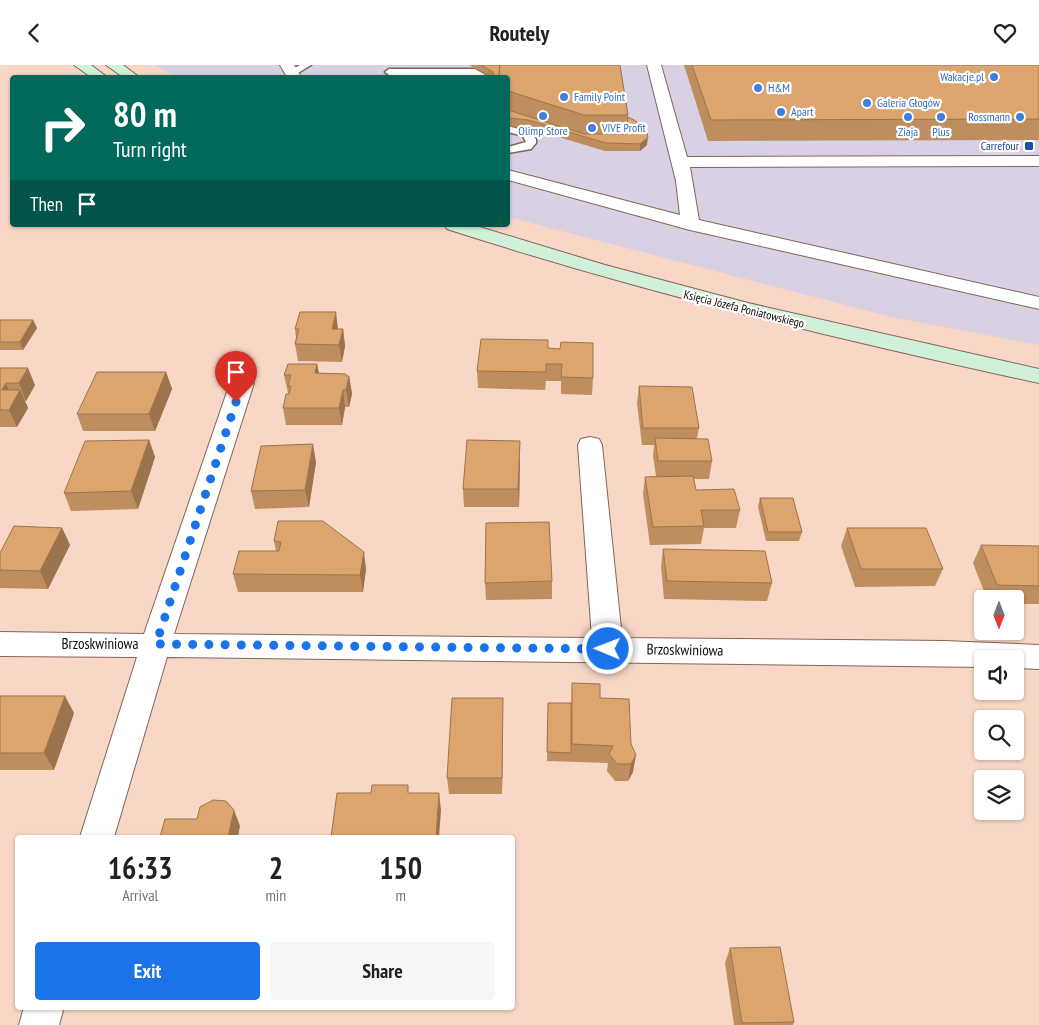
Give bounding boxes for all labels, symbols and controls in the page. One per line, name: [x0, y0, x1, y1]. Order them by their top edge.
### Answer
icon: back: [20, 19, 48, 47]
text: Routely: [490, 19, 549, 47]
icon: heart: [991, 19, 1019, 47]
place label: Wakacje.pl: [940, 69, 984, 84]
marker: Wakacje.pl: [988, 71, 1000, 83]
place label: H&M: [768, 80, 790, 95]
marker: H&M: [752, 82, 764, 94]
place label: Family Point: [574, 89, 626, 104]
text: 80 m: [113, 91, 177, 137]
marker: Family Point: [558, 91, 570, 103]
icon: right: [30, 95, 95, 160]
place label: Galeria Głogów: [877, 95, 941, 110]
marker: Galeria Głogów: [861, 97, 873, 109]
place label: Apart: [791, 104, 814, 119]
marker: Apart: [775, 106, 787, 118]
place label: Rossmann: [968, 109, 1010, 124]
marker: Olimp Store: [537, 110, 549, 122]
marker: Ziaja: [902, 111, 914, 123]
marker: Plus: [935, 111, 947, 123]
marker: Rossmann: [1014, 111, 1026, 123]
place label: VIVE Profit: [601, 120, 646, 135]
marker: VIVE Profit: [586, 122, 598, 134]
place label: Olimp Store: [518, 123, 568, 138]
place label: Ziaja: [898, 124, 918, 139]
place label: Plus: [932, 124, 950, 139]
text: Turn right: [113, 135, 187, 163]
place label: Carrefour: [981, 138, 1020, 153]
marker: Carrefour: [1023, 140, 1035, 152]
icon: arrive: [73, 190, 101, 218]
text: Then: [30, 192, 63, 216]
street label: Księcia Józefa Poniatowskiego: [682, 286, 806, 331]
pin: [215, 351, 257, 402]
icon: arrive: [222, 358, 250, 386]
north arrow: [974, 590, 1024, 640]
map controls: [974, 590, 1024, 820]
position arrow: [581, 622, 633, 674]
street label: Brzoskwiniowa: [62, 634, 138, 653]
street label: Brzoskwiniowa: [646, 639, 724, 660]
button: sound: [974, 650, 1024, 700]
button: search: [974, 710, 1024, 760]
button: layers: [974, 770, 1024, 820]
text: 16:33: [108, 848, 173, 887]
text: 2: [269, 848, 283, 887]
text: 150: [379, 848, 422, 887]
text: Arrival: [122, 885, 158, 905]
text: min: [265, 885, 286, 905]
text: m: [395, 885, 406, 905]
button: Exit: [35, 942, 260, 1000]
button: Share: [270, 942, 495, 1000]

